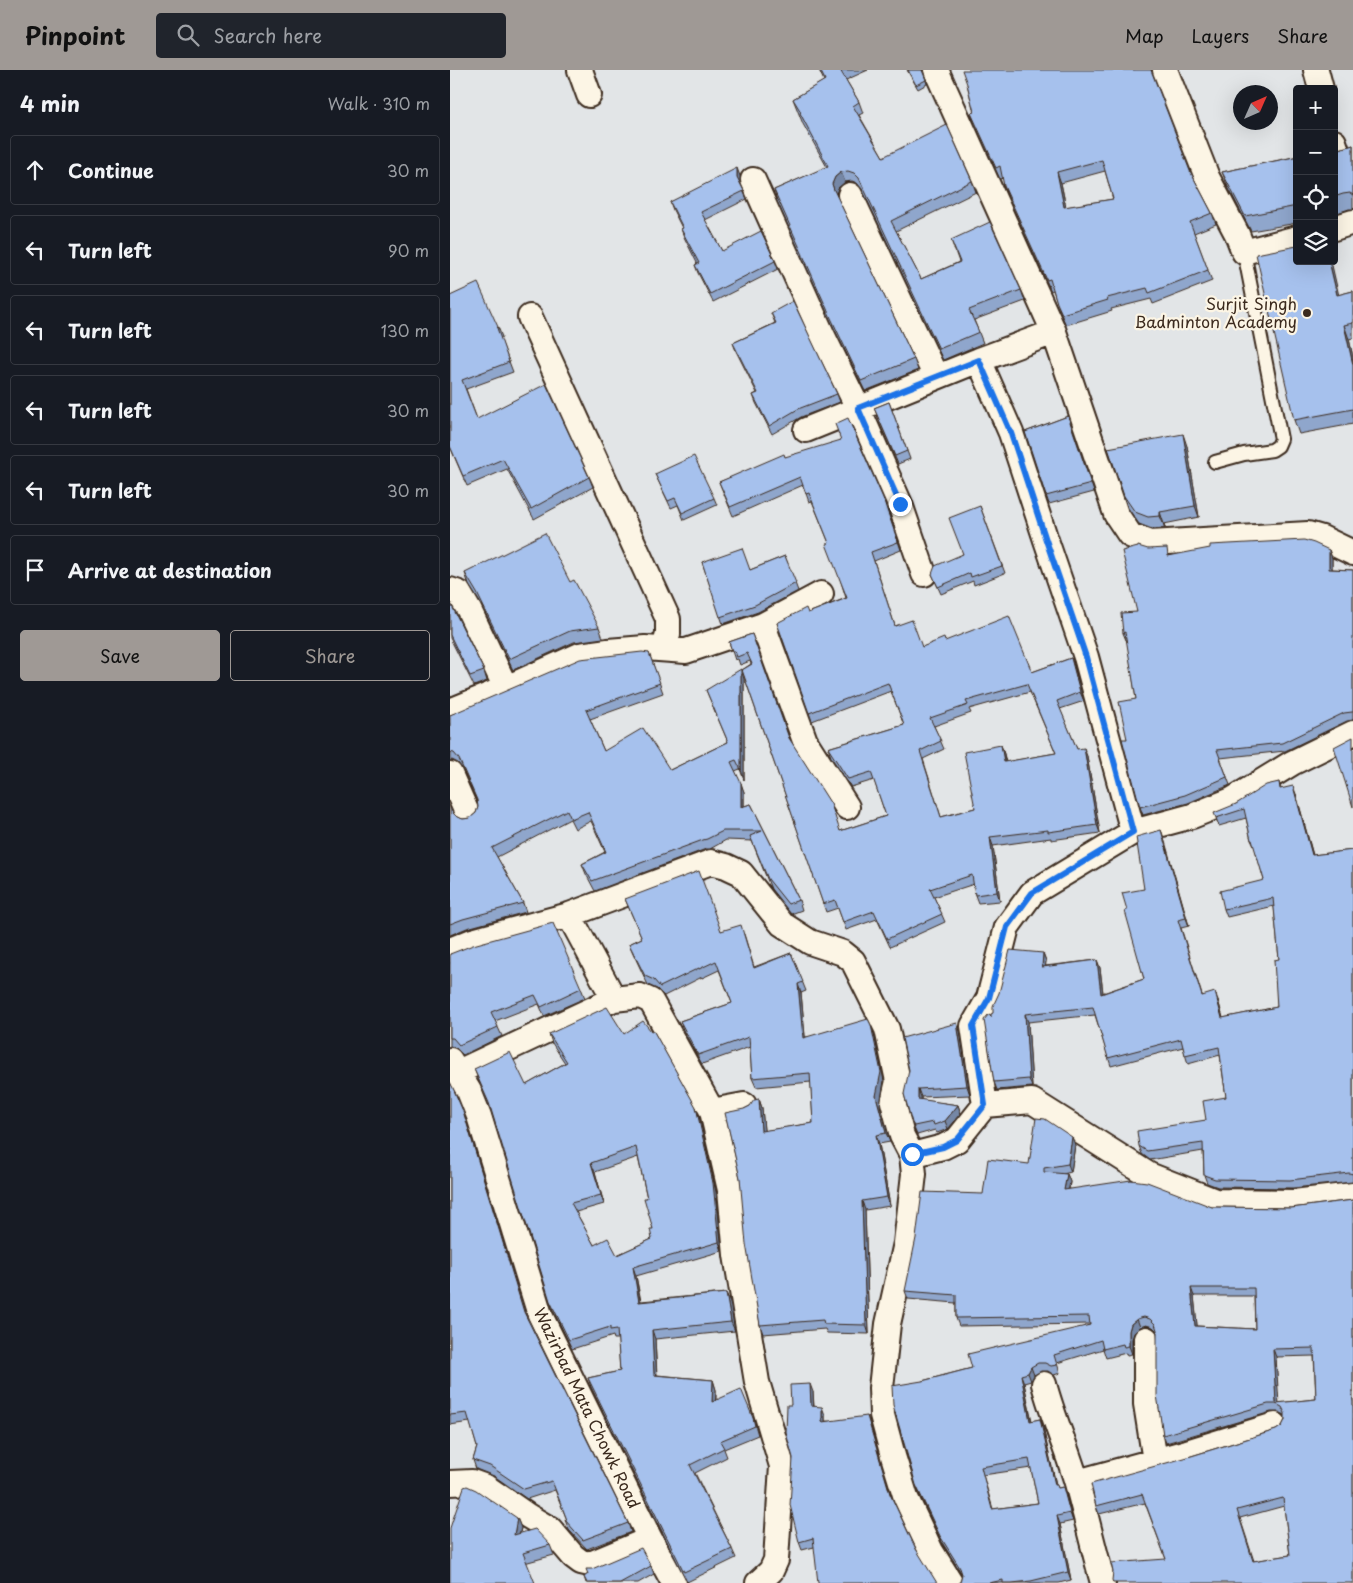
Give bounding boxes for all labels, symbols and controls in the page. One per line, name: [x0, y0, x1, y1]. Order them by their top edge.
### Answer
search box: [156, 13, 506, 58]
text: Pinpoint: [25, 17, 126, 53]
icon: search: [174, 21, 202, 49]
text: Search here: [214, 21, 322, 49]
text: Map: [1125, 22, 1164, 49]
text: Layers: [1192, 22, 1249, 49]
text: Share: [1277, 22, 1328, 49]
north arrow: [1233, 85, 1278, 130]
map controls: [1293, 85, 1338, 265]
button: +: [1293, 85, 1338, 130]
text: 4 min: [20, 87, 80, 119]
text: Walk · 310 m: [328, 91, 430, 115]
button: −: [1293, 130, 1338, 175]
icon: ahead: [21, 156, 49, 184]
text: Continue: [68, 156, 154, 184]
text: 30 m: [387, 158, 429, 182]
button: locate: [1293, 175, 1338, 220]
button: layers: [1293, 220, 1338, 265]
icon: left: [21, 236, 49, 264]
text: Turn left: [68, 236, 152, 264]
text: 90 m: [388, 238, 429, 262]
place label: Surjit Singh Badminton Academy: [1134, 291, 1297, 333]
marker: Surjit Singh Badminton Academy: [1301, 307, 1313, 319]
icon: left: [21, 316, 49, 344]
text: Turn left: [68, 316, 152, 344]
text: 130 m: [381, 318, 429, 342]
icon: left: [21, 396, 49, 424]
text: Turn left: [68, 396, 152, 424]
text: 30 m: [387, 398, 429, 422]
icon: left: [21, 476, 49, 504]
text: Turn left: [68, 476, 152, 504]
text: 30 m: [387, 478, 429, 502]
route end: [889, 493, 912, 516]
icon: arrive: [21, 556, 49, 584]
text: Arrive at destination: [68, 556, 272, 584]
button: Save: [20, 630, 220, 681]
button: Share: [230, 630, 430, 681]
route start: [901, 1143, 924, 1166]
street label: Wazirbad Mata Chowk Road: [529, 1303, 647, 1512]

